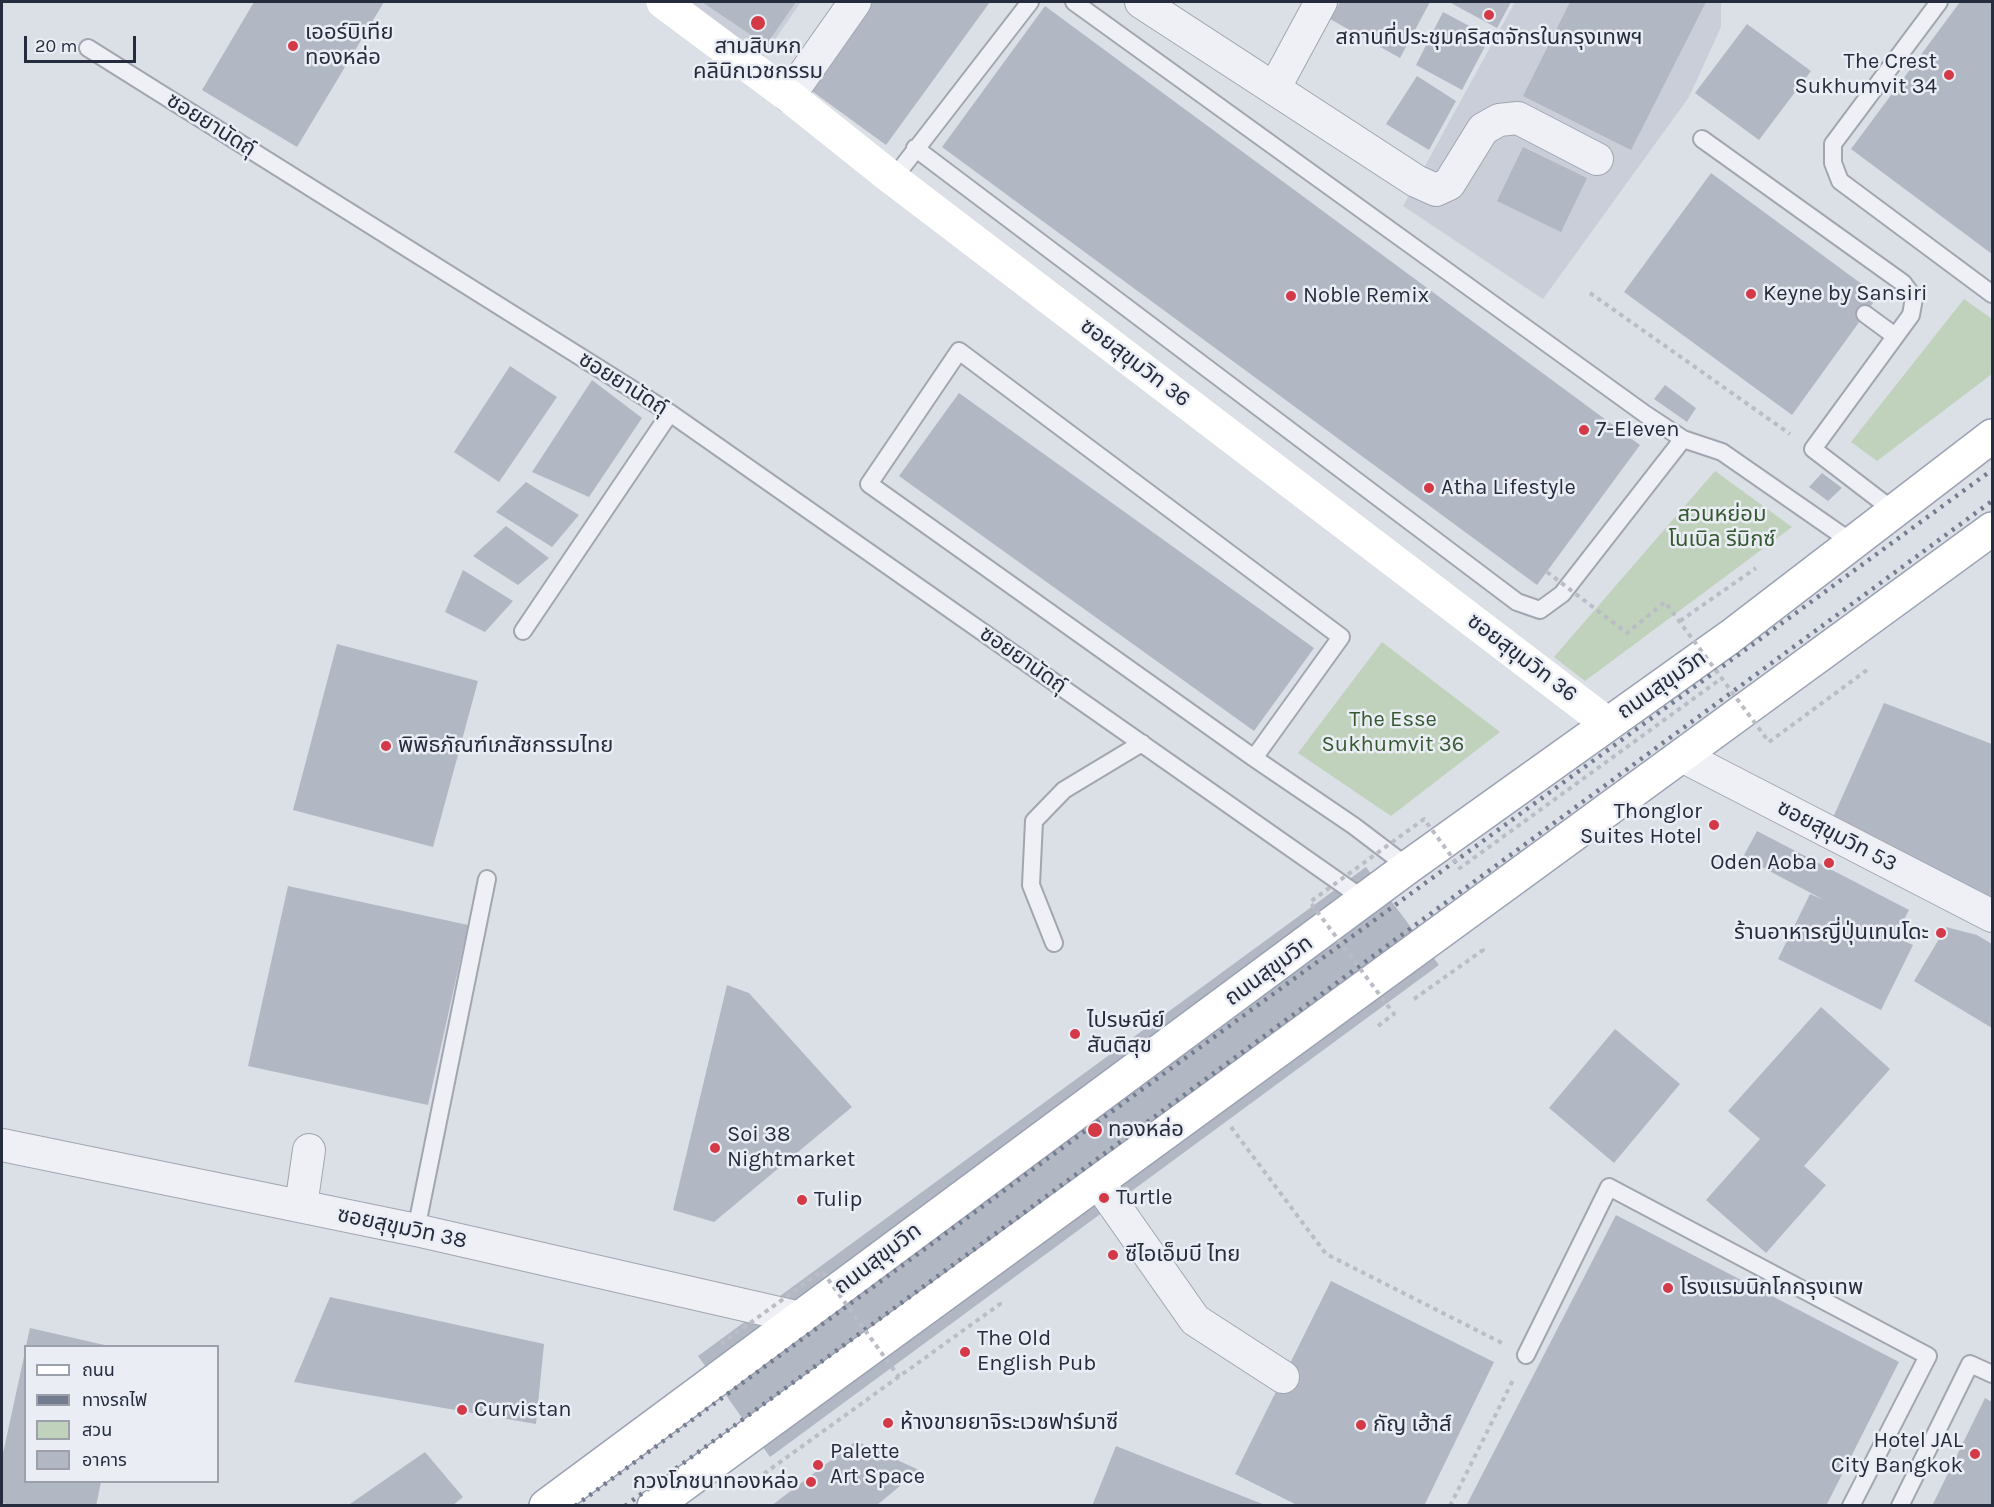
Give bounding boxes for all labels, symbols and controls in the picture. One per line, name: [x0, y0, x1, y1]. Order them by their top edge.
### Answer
marker: สถานที่ประชุมคริสตจักรในกรุงเทพฯ: [1482, 8, 1496, 22]
marker: สามสิบหก คลินิกเวชกรรม: [749, 14, 767, 32]
place label: เออร์บิเทีย ทองหล่อ: [305, 20, 394, 72]
scale bar: [27, 24, 140, 62]
place label: สถานที่ประชุมคริสตจักรในกรุงเทพฯ: [1335, 25, 1643, 51]
place label: สามสิบหก คลินิกเวชกรรม: [693, 34, 823, 86]
text: 20 m: [35, 35, 77, 57]
marker: เออร์บิเทีย ทองหล่อ: [286, 39, 300, 53]
place label: The Crest Sukhumvit 34: [1794, 49, 1937, 100]
marker: The Crest Sukhumvit 34: [1942, 68, 1956, 82]
street label: ซอยยานัดถุ์: [162, 87, 260, 163]
place label: Keyne by Sansiri: [1763, 281, 1928, 307]
place label: Noble Remix: [1303, 283, 1429, 309]
marker: Keyne by Sansiri: [1744, 287, 1758, 301]
marker: Noble Remix: [1284, 289, 1298, 303]
street label: ซอยสุขุมวิท 36: [1075, 313, 1195, 413]
street label: ซอยยานัดถุ์: [574, 346, 672, 422]
place label: 7-Eleven: [1596, 417, 1679, 443]
marker: 7-Eleven: [1577, 423, 1591, 437]
place label: Atha Lifestyle: [1441, 475, 1576, 501]
marker: Atha Lifestyle: [1422, 481, 1436, 495]
park label: สวนหย่อม โนเบิล รีมิกซ์: [1668, 502, 1776, 554]
street label: ซอยสุขุมวิท 36: [1462, 608, 1582, 708]
street label: ซอยยานัดถุ์: [974, 620, 1072, 700]
street label: ถนนสุขุมวิท: [1612, 645, 1712, 725]
park label: The Esse Sukhumvit 36: [1322, 707, 1464, 758]
place label: พิพิธภัณฑ์เภสัชกรรมไทย: [398, 733, 613, 759]
marker: พิพิธภัณฑ์เภสัชกรรมไทย: [379, 739, 393, 753]
street label: ซอยสุขุมวิท 53: [1773, 795, 1901, 877]
place label: Thonglor Suites Hotel: [1580, 799, 1702, 850]
marker: Thonglor Suites Hotel: [1707, 818, 1721, 832]
place label: Oden Aoba: [1710, 850, 1817, 876]
marker: Oden Aoba: [1822, 856, 1836, 870]
place label: ร้านอาหารญี่ปุ่นเทนโดะ: [1734, 920, 1929, 946]
marker: ร้านอาหารญี่ปุ่นเทนโดะ: [1934, 926, 1948, 940]
street label: ถนนสุขุมวิท: [1220, 930, 1318, 1012]
place label: ไปรษณีย์ สันติสุข: [1087, 1008, 1165, 1060]
marker: ไปรษณีย์ สันติสุข: [1068, 1027, 1082, 1041]
place label: ทองหล่อ: [1108, 1117, 1184, 1143]
marker: ทองหล่อ: [1086, 1121, 1104, 1139]
place label: Soi 38 Nightmarket: [727, 1122, 855, 1174]
marker: Soi 38 Nightmarket: [708, 1141, 722, 1155]
place label: Turtle: [1116, 1185, 1172, 1211]
place label: Tulip: [814, 1187, 862, 1213]
marker: Turtle: [1097, 1191, 1111, 1205]
marker: Tulip: [795, 1193, 809, 1207]
street label: ซอยสุขุมวิท 38: [335, 1201, 469, 1255]
street label: ถนนสุขุมวิท: [829, 1218, 927, 1300]
place label: ซีไอเอ็มบี ไทย: [1125, 1242, 1240, 1268]
marker: ซีไอเอ็มบี ไทย: [1106, 1248, 1120, 1262]
place label: โรงแรมนิกโกกรุงเทพ: [1680, 1275, 1863, 1301]
marker: โรงแรมนิกโกกรุงเทพ: [1661, 1281, 1675, 1295]
place label: The Old English Pub: [977, 1326, 1096, 1378]
legend: [24, 1345, 219, 1483]
marker: The Old English Pub: [958, 1345, 972, 1359]
text: ถนน: [82, 1359, 115, 1381]
text: ทางรถไฟ: [82, 1389, 147, 1411]
place label: Curvistan: [474, 1397, 572, 1423]
marker: Curvistan: [455, 1403, 469, 1417]
place label: ห้างขายยาจิระเวชฟาร์มาซี: [900, 1410, 1118, 1436]
place label: กัญ เฮ้าส์: [1373, 1412, 1452, 1438]
marker: ห้างขายยาจิระเวชฟาร์มาซี: [881, 1416, 895, 1430]
marker: กัญ เฮ้าส์: [1354, 1418, 1368, 1432]
text: สวน: [82, 1419, 112, 1441]
place label: Hotel JAL City Bangkok: [1831, 1428, 1963, 1480]
place label: Palette Art Space: [830, 1439, 925, 1490]
marker: Hotel JAL City Bangkok: [1968, 1447, 1982, 1461]
text: อาคาร: [82, 1449, 127, 1471]
marker: Palette Art Space: [811, 1458, 825, 1472]
place label: กวงโภชนาทองหล่อ: [633, 1469, 799, 1495]
marker: กวงโภชนาทองหล่อ: [804, 1475, 818, 1489]

